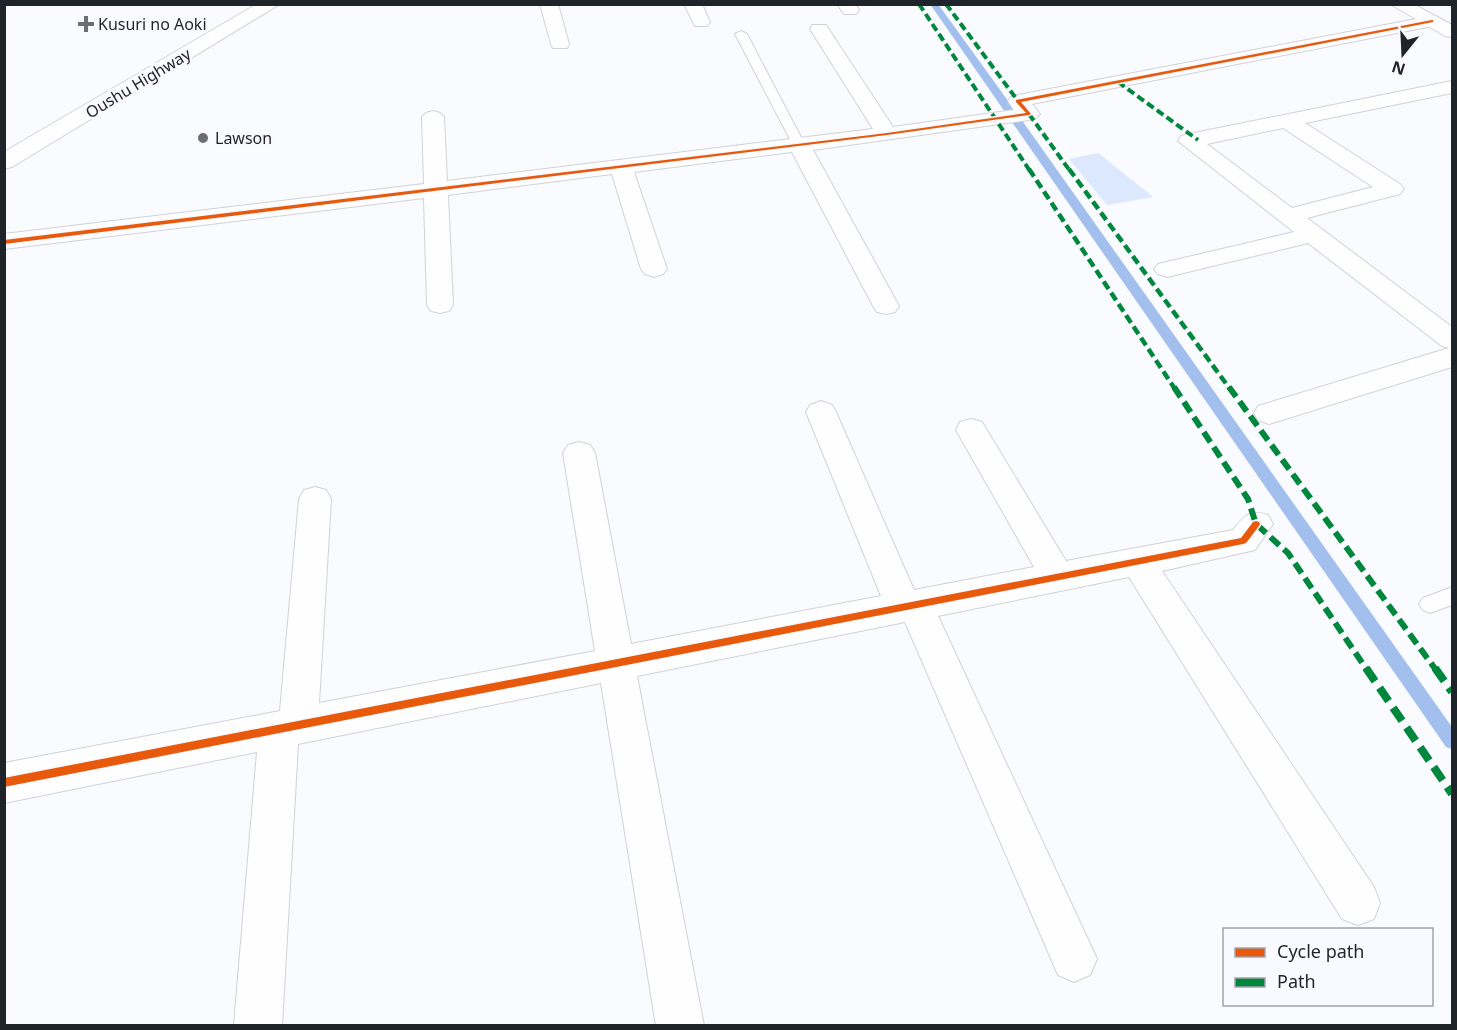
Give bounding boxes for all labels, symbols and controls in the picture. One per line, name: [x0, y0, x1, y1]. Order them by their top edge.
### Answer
place label: Kusuri no Aoki: [98, 13, 207, 35]
marker: Kusuri no Aoki: [79, 17, 93, 31]
north arrow: [1373, 24, 1433, 84]
street label: Oushu Highway: [81, 42, 196, 123]
text: N: [1389, 56, 1408, 81]
place label: Lawson: [215, 127, 272, 149]
marker: Lawson: [196, 131, 210, 145]
legend: [1223, 928, 1433, 1006]
text: Cycle path: [1277, 939, 1364, 963]
text: Path: [1277, 969, 1316, 993]

